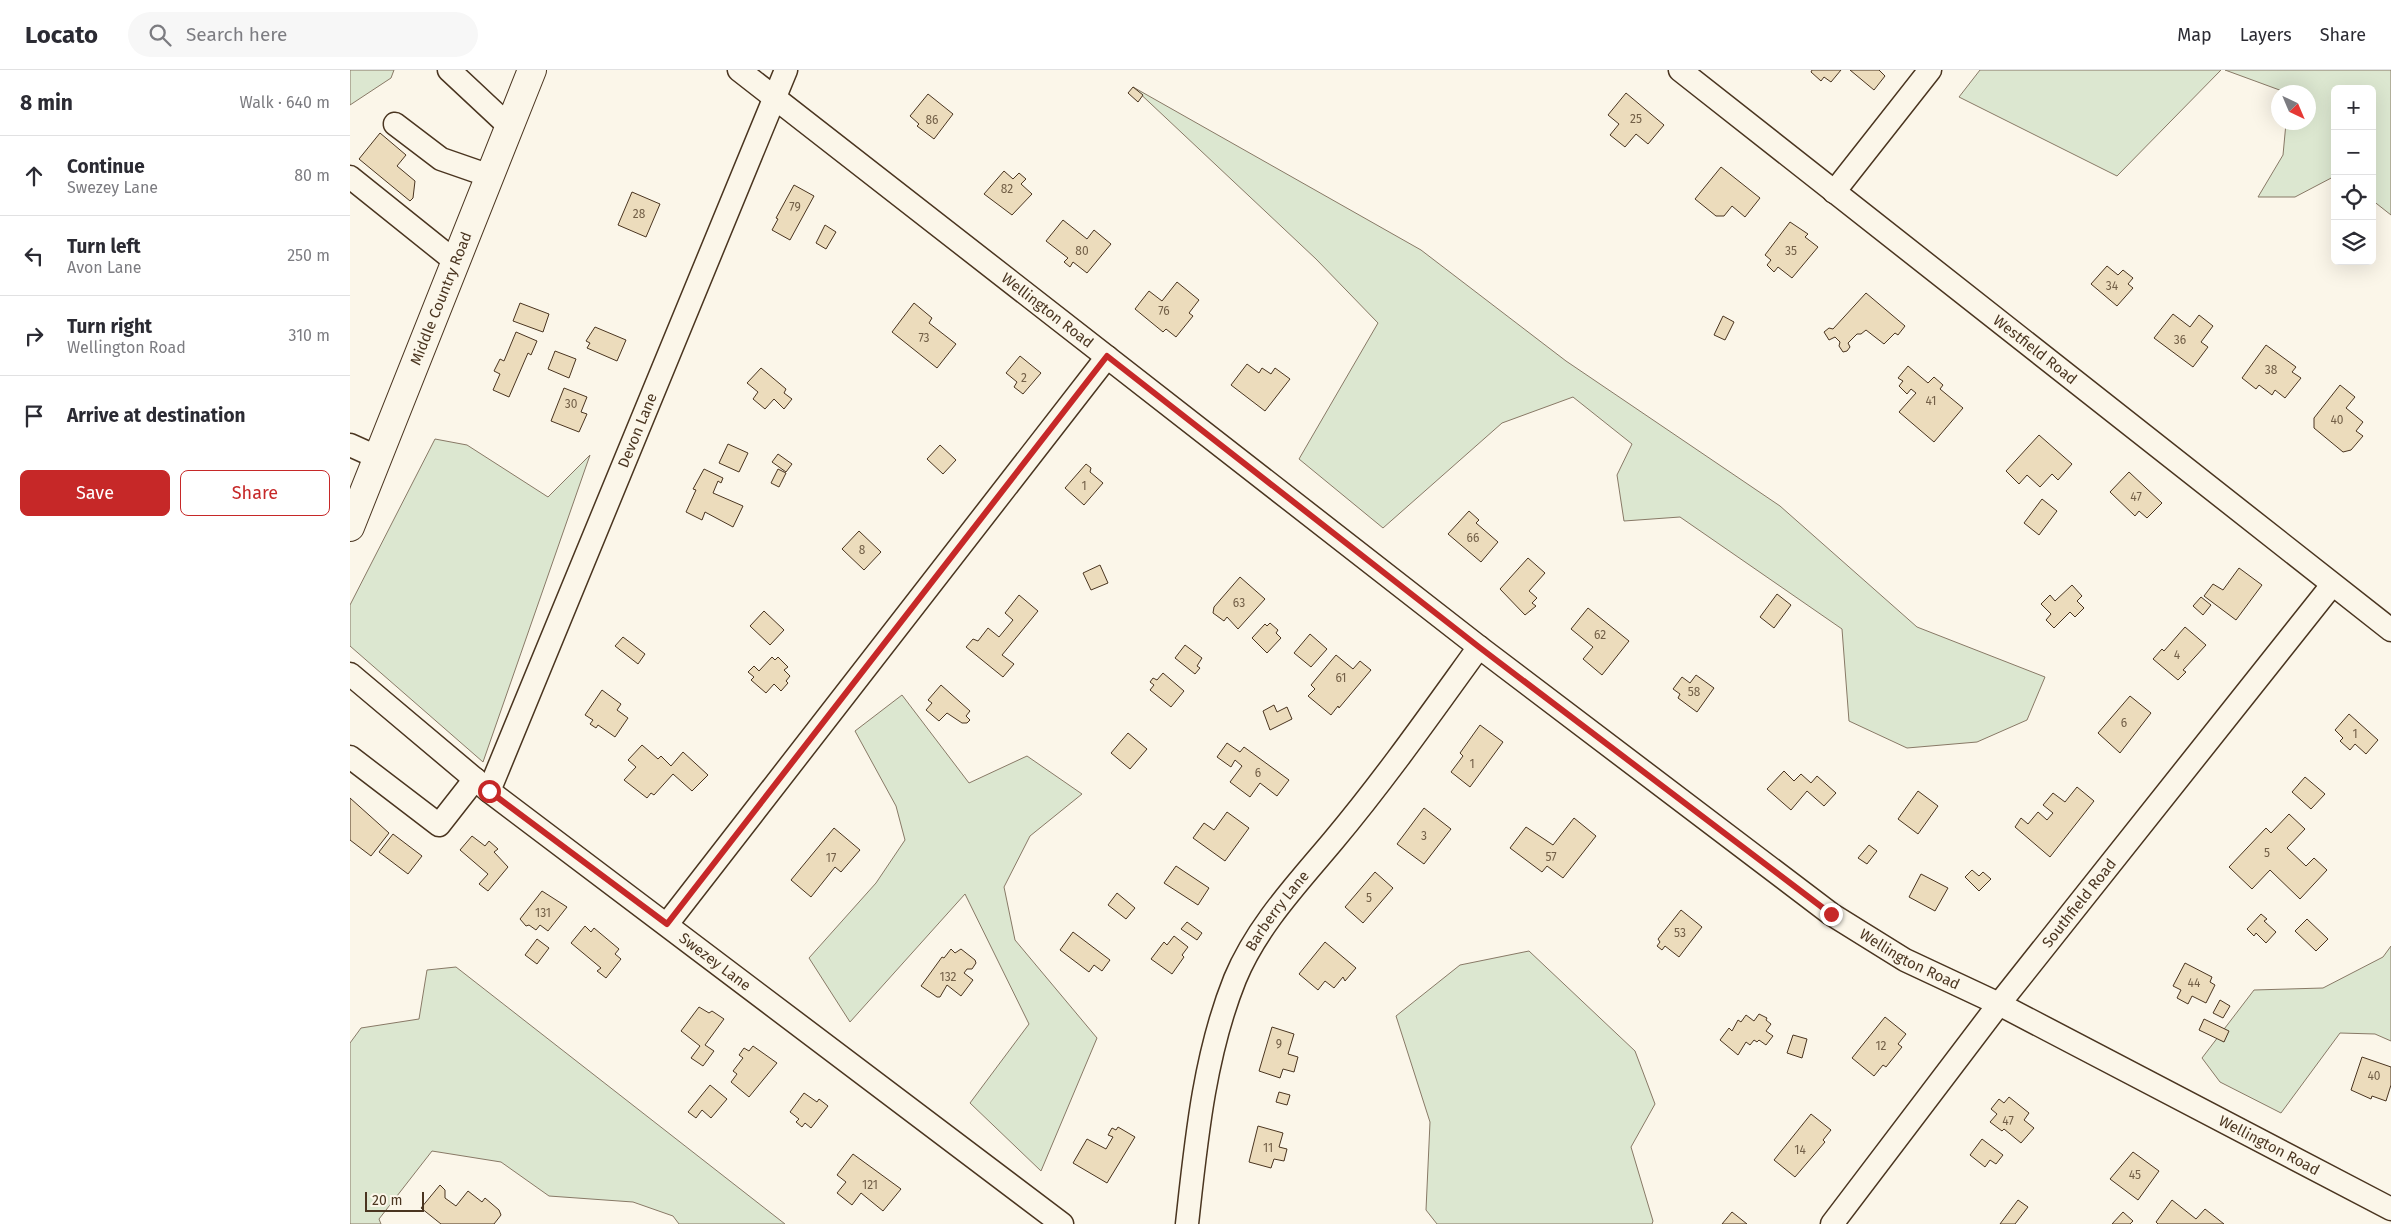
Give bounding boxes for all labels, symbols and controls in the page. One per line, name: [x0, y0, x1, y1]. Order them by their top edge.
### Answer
search box: [128, 12, 478, 57]
text: Locato: [25, 21, 98, 49]
icon: search: [146, 21, 174, 49]
text: Search here: [186, 23, 287, 46]
text: Map: [2177, 24, 2212, 46]
text: Layers: [2240, 24, 2292, 46]
text: Share: [2320, 24, 2366, 46]
north arrow: [2271, 85, 2316, 130]
map controls: [2331, 85, 2376, 265]
button: +: [2331, 85, 2376, 130]
text: 8 min: [20, 90, 73, 116]
text: Walk · 640 m: [240, 93, 330, 112]
house number: 25: [1630, 112, 1642, 126]
house number: 86: [925, 113, 939, 127]
button: −: [2331, 130, 2376, 175]
text: Continue: [67, 155, 145, 178]
icon: ahead: [20, 162, 48, 190]
text: 80 m: [294, 166, 330, 185]
button: locate: [2331, 175, 2376, 220]
text: Swezey Lane: [67, 178, 158, 197]
house number: 82: [1001, 182, 1013, 196]
house number: 79: [789, 200, 801, 214]
house number: 28: [633, 207, 646, 221]
button: layers: [2331, 220, 2376, 265]
street label: Middle Country Road: [406, 229, 476, 368]
text: Turn left: [67, 235, 141, 258]
icon: left: [20, 242, 48, 270]
house number: 80: [1075, 244, 1089, 258]
house number: 35: [1785, 244, 1797, 258]
text: 250 m: [287, 246, 330, 265]
text: Avon Lane: [67, 258, 142, 277]
street label: Wellington Road: [998, 269, 1097, 352]
house number: 34: [2106, 279, 2119, 293]
house number: 76: [1158, 304, 1170, 318]
street label: Westfield Road: [1990, 311, 2081, 388]
text: Turn right: [67, 315, 152, 338]
icon: right: [20, 322, 48, 350]
text: 310 m: [289, 326, 330, 345]
house number: 73: [918, 331, 930, 345]
house number: 36: [2174, 333, 2186, 347]
text: Wellington Road: [67, 338, 186, 357]
house number: 38: [2265, 363, 2278, 377]
house number: 2: [1021, 371, 1027, 385]
street label: Devon Lane: [614, 390, 661, 470]
house number: 41: [1926, 394, 1936, 408]
house number: 30: [565, 397, 578, 411]
icon: arrive: [20, 402, 48, 430]
text: Arrive at destination: [67, 404, 246, 427]
house number: 40: [2330, 413, 2344, 427]
button: Save: [20, 470, 170, 516]
button: Share: [180, 470, 330, 516]
house number: 1: [1081, 479, 1087, 493]
house number: 47: [2130, 490, 2142, 504]
house number: 66: [1467, 531, 1479, 545]
house number: 8: [859, 543, 866, 557]
house number: 63: [1233, 596, 1245, 610]
house number: 62: [1594, 628, 1606, 642]
house number: 4: [2174, 648, 2181, 662]
house number: 61: [1335, 671, 1347, 685]
house number: 58: [1688, 685, 1701, 699]
house number: 6: [2121, 716, 2127, 730]
house number: 1: [2352, 727, 2358, 741]
house number: 1: [1469, 757, 1475, 771]
house number: 6: [1255, 766, 1261, 780]
route start: [478, 780, 501, 803]
house number: 3: [1421, 829, 1427, 843]
house number: 5: [2264, 846, 2270, 860]
house number: 57: [1545, 850, 1557, 864]
house number: 17: [826, 851, 836, 865]
street label: Southfield Road: [2038, 855, 2120, 951]
street label: Barberry Lane: [1242, 867, 1313, 954]
house number: 5: [1366, 891, 1372, 905]
route end: [1820, 903, 1843, 926]
house number: 131: [535, 906, 551, 920]
street label: Wellington Road: [1856, 925, 1963, 993]
house number: 53: [1674, 926, 1686, 940]
street label: Swezey Lane: [676, 929, 755, 995]
house number: 132: [939, 970, 957, 984]
house number: 44: [2188, 976, 2201, 990]
house number: 9: [1276, 1037, 1282, 1051]
house number: 12: [1875, 1039, 1887, 1053]
house number: 40: [2367, 1069, 2381, 1083]
street label: Wellington Road: [2216, 1111, 2323, 1179]
house number: 47: [2002, 1114, 2014, 1128]
house number: 11: [1263, 1141, 1273, 1155]
house number: 14: [1794, 1143, 1806, 1157]
house number: 45: [2129, 1168, 2141, 1182]
house number: 121: [862, 1178, 878, 1192]
scale bar: [365, 1189, 424, 1212]
text: 20 m: [372, 1192, 402, 1209]

